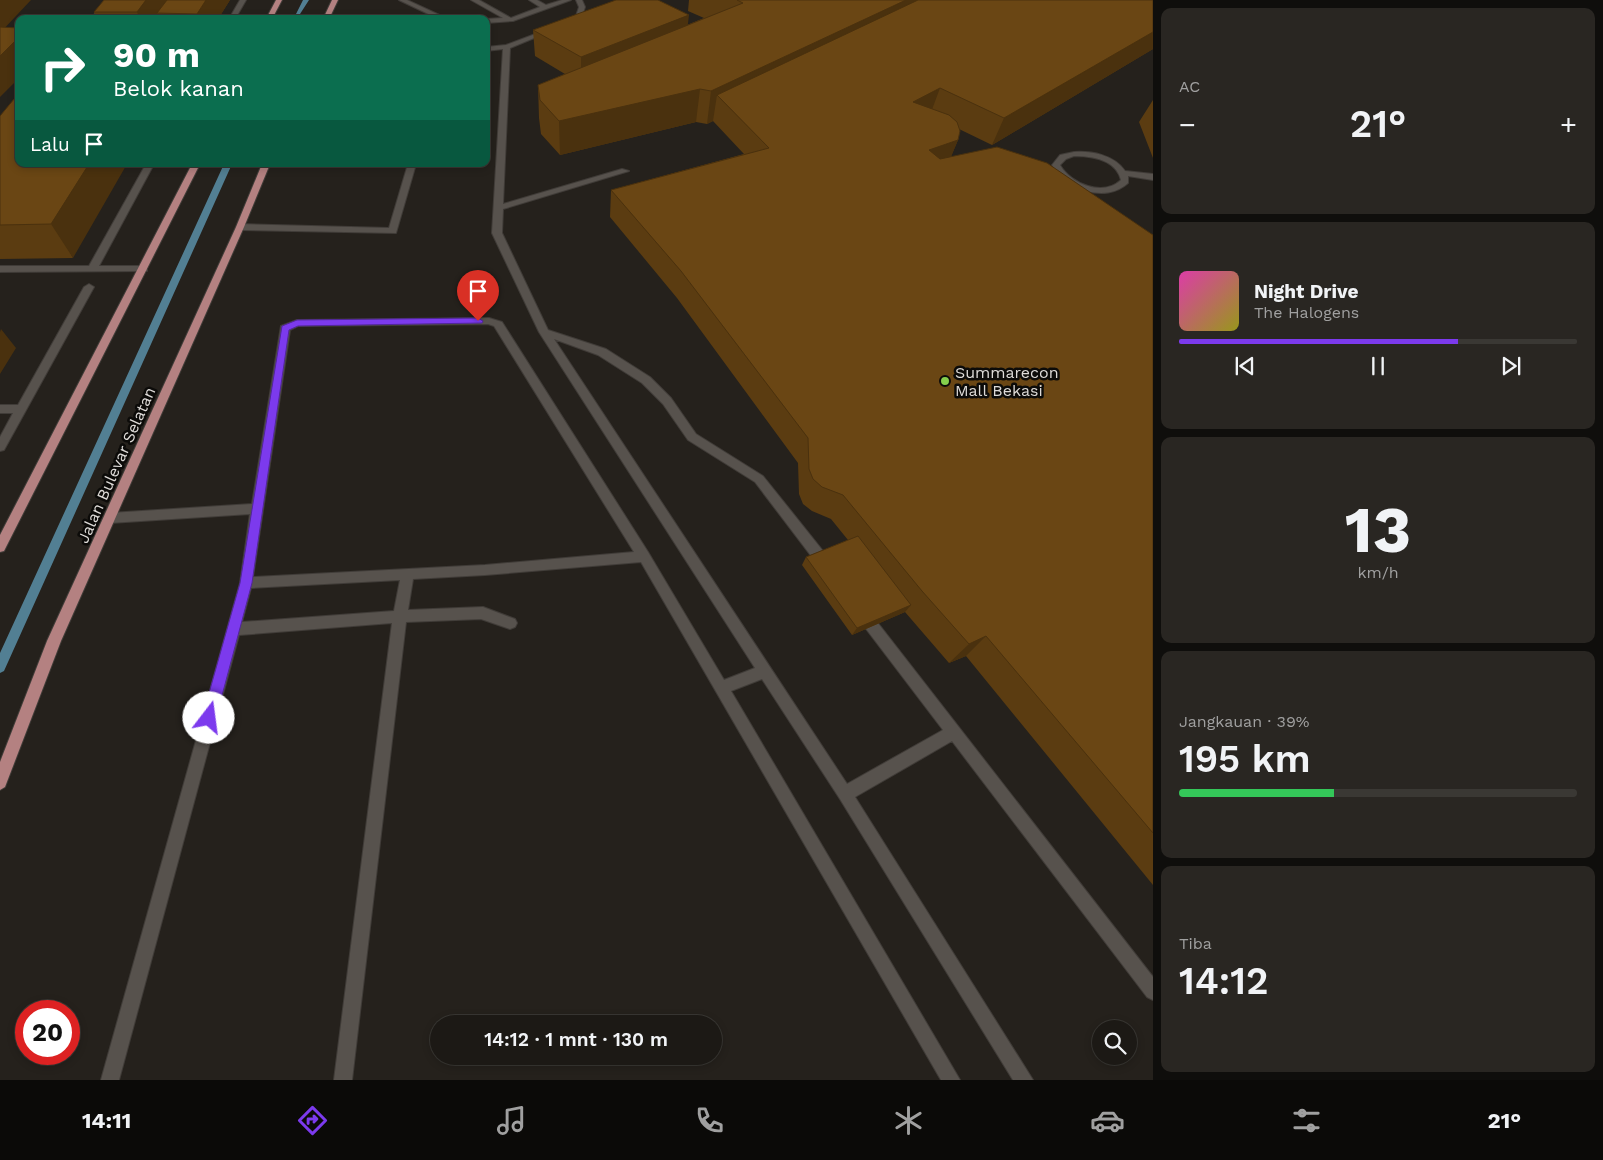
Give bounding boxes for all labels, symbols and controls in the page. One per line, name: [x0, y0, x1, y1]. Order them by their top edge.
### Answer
text: 90 m: [113, 34, 200, 76]
icon: right: [30, 35, 95, 100]
text: Belok kanan: [113, 76, 244, 101]
text: AC: [1179, 77, 1200, 96]
text: 21°: [1350, 102, 1406, 146]
text: −: [1179, 108, 1196, 141]
text: +: [1560, 108, 1577, 141]
icon: arrive: [80, 130, 108, 158]
text: Lalu: [30, 133, 70, 156]
pin: [457, 270, 499, 321]
icon: arrive: [464, 277, 492, 305]
text: Night Drive: [1254, 280, 1359, 303]
text: The Halogens: [1254, 303, 1359, 322]
icon: previous: [1231, 352, 1259, 380]
icon: pause: [1364, 352, 1392, 380]
icon: next: [1497, 352, 1525, 380]
place label: Summarecon Mall Bekasi: [955, 363, 1059, 400]
marker: Summarecon Mall Bekasi: [939, 375, 951, 387]
street label: Jalan Bulevar Selatan: [73, 384, 159, 546]
text: 13: [1345, 492, 1411, 568]
text: km/h: [1357, 563, 1399, 582]
position arrow: [182, 691, 234, 743]
text: Jangkauan · 39%: [1179, 712, 1309, 731]
text: 195 km: [1179, 737, 1311, 781]
text: Tiba: [1179, 934, 1212, 953]
text: 14:12: [1179, 959, 1269, 1003]
speed limit sign: 20: [15, 1000, 80, 1065]
map controls: [1092, 1020, 1137, 1065]
button: search: [1092, 1020, 1137, 1065]
text: 14:12 · 1 mnt · 130 m: [484, 1028, 668, 1051]
icon: directions: [295, 1103, 330, 1138]
icon: music: [494, 1103, 529, 1138]
icon: phone: [692, 1103, 727, 1138]
icon: climate: [891, 1103, 926, 1138]
icon: car: [1090, 1103, 1125, 1138]
icon: filters: [1289, 1103, 1324, 1138]
text: 14:11: [82, 1108, 131, 1133]
text: 21°: [1488, 1108, 1521, 1133]

